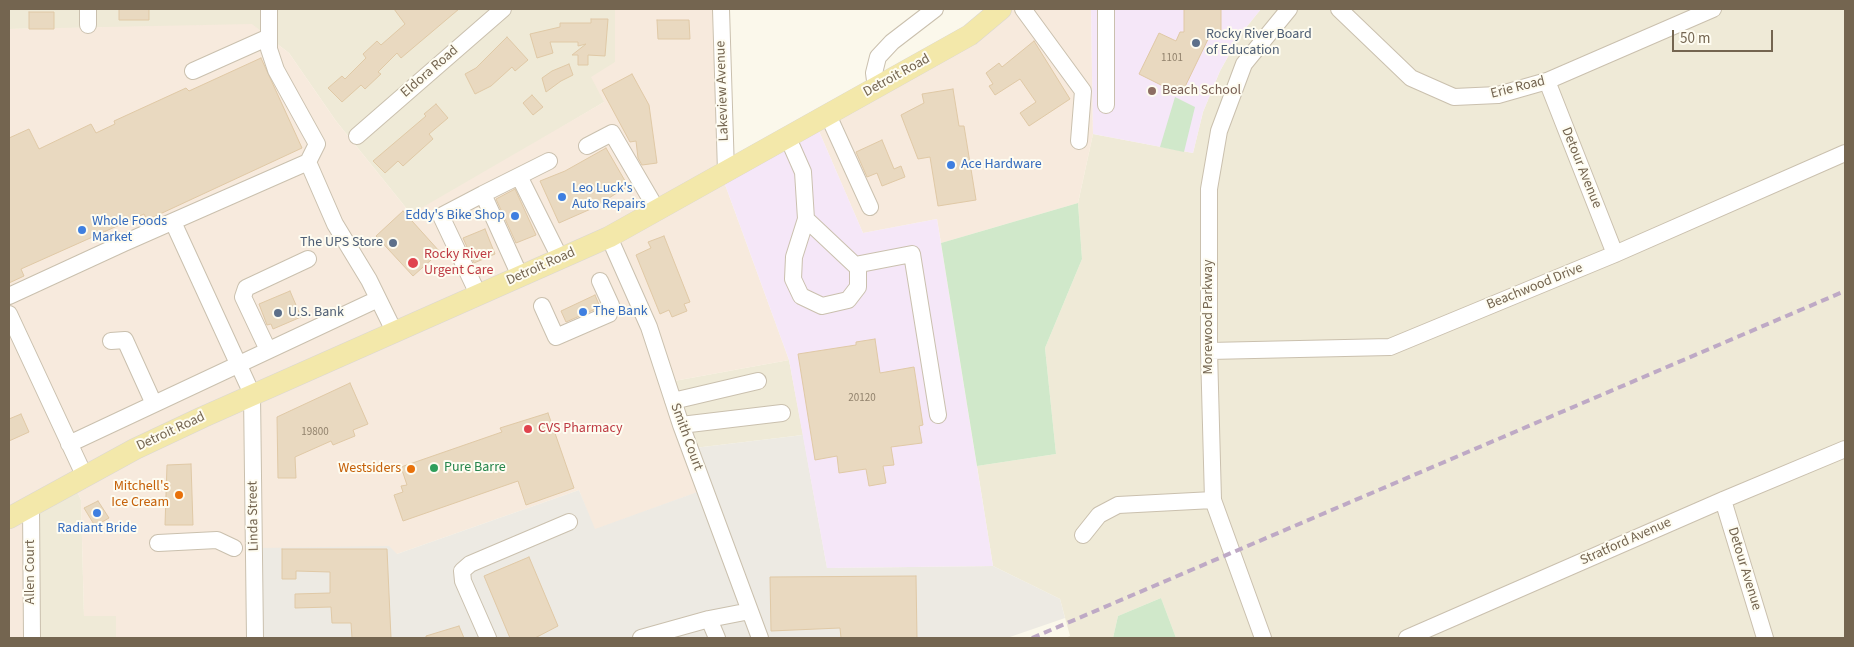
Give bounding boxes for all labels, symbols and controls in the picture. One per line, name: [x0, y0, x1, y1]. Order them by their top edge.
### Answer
scale bar: [1674, 20, 1775, 52]
place label: Rocky River Board of Education: [1206, 27, 1312, 59]
text: 50 m: [1680, 28, 1710, 49]
marker: Rocky River Board of Education: [1190, 37, 1202, 49]
street label: Lakeview Avenue: [713, 40, 733, 142]
street label: Eldora Road: [398, 42, 462, 102]
street label: Detroit Road: [861, 51, 933, 101]
house number: 1101: [1161, 52, 1183, 66]
street label: Erie Road: [1489, 73, 1547, 103]
place label: Beach School: [1162, 83, 1241, 99]
marker: Beach School: [1146, 85, 1158, 97]
street label: Detour Avenue: [1557, 125, 1605, 211]
place label: Ace Hardware: [961, 157, 1042, 173]
marker: Ace Hardware: [945, 159, 957, 171]
place label: Leo Luck's Auto Repairs: [572, 181, 646, 213]
marker: Leo Luck's Auto Repairs: [556, 191, 568, 203]
place label: Eddy's Bike Shop: [405, 208, 505, 224]
marker: Eddy's Bike Shop: [509, 210, 521, 222]
place label: Whole Foods Market: [92, 214, 167, 246]
marker: Whole Foods Market: [76, 224, 88, 236]
place label: The UPS Store: [300, 235, 383, 251]
marker: The UPS Store: [387, 237, 399, 249]
street label: Detroit Road: [504, 244, 578, 290]
place label: Rocky River Urgent Care: [424, 247, 493, 280]
marker: Rocky River Urgent Care: [406, 256, 420, 270]
street label: Morewood Parkway: [1201, 260, 1217, 374]
street label: Beachwood Drive: [1485, 260, 1585, 314]
place label: The Bank: [593, 304, 648, 320]
place label: U.S. Bank: [288, 305, 344, 321]
marker: The Bank: [577, 306, 589, 318]
marker: U.S. Bank: [272, 307, 284, 319]
house number: 20120: [848, 392, 876, 406]
street label: Smith Court: [666, 401, 706, 473]
street label: Detroit Road: [134, 409, 208, 455]
place label: CVS Pharmacy: [538, 421, 622, 437]
marker: CVS Pharmacy: [522, 423, 534, 435]
house number: 19800: [301, 426, 329, 440]
place label: Pure Barre: [444, 460, 506, 476]
place label: Westsiders: [338, 461, 401, 477]
marker: Pure Barre: [428, 462, 440, 474]
marker: Westsiders: [405, 463, 417, 475]
place label: Mitchell's Ice Cream: [111, 479, 169, 512]
street label: Linda Street: [245, 481, 263, 551]
marker: Mitchell's Ice Cream: [173, 489, 185, 501]
marker: Radiant Bride: [91, 507, 103, 519]
street label: Stratford Avenue: [1578, 514, 1674, 570]
place label: Radiant Bride: [57, 521, 137, 537]
street label: Detour Avenue: [1723, 525, 1765, 613]
street label: Allen Court: [23, 540, 39, 604]

